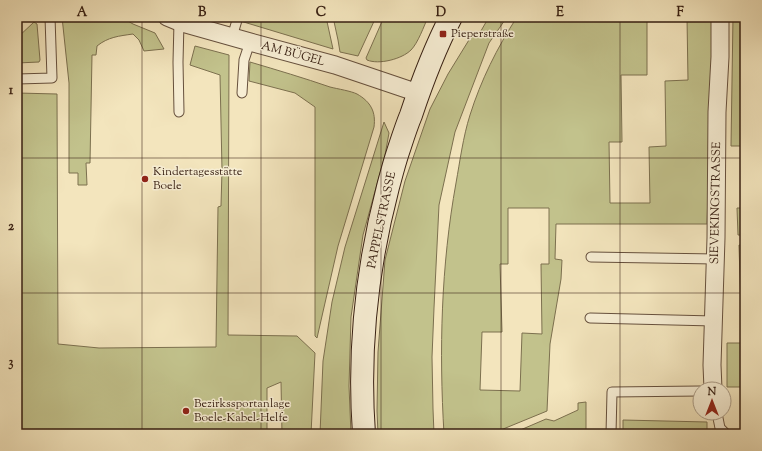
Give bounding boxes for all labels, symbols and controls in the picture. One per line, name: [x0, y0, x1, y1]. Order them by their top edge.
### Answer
text: A: [77, 4, 88, 22]
text: B: [198, 4, 207, 22]
text: C: [316, 4, 326, 22]
text: D: [436, 4, 446, 22]
text: E: [556, 4, 564, 22]
text: F: [676, 4, 684, 22]
place label: Pieperstraße: [451, 25, 514, 43]
marker: Pieperstraße: [438, 29, 448, 39]
street label: AM BÜGEL: [259, 37, 327, 71]
text: 1: [9, 82, 14, 100]
street label: SIEVEKINGSTRASSE: [706, 141, 726, 264]
place label: Kindertagesstätte Boele: [153, 163, 243, 195]
street label: PAPPELSTRASSE: [363, 169, 401, 270]
marker: Kindertagesstätte Boele: [140, 174, 150, 184]
text: 2: [8, 218, 15, 236]
text: 3: [8, 354, 14, 372]
north arrow: [692, 381, 732, 421]
text: N: [707, 384, 717, 400]
place label: Bezirkssportanlage Boele-Kabel-Helfe: [194, 395, 290, 427]
marker: Bezirkssportanlage Boele-Kabel-Helfe: [181, 406, 191, 416]

